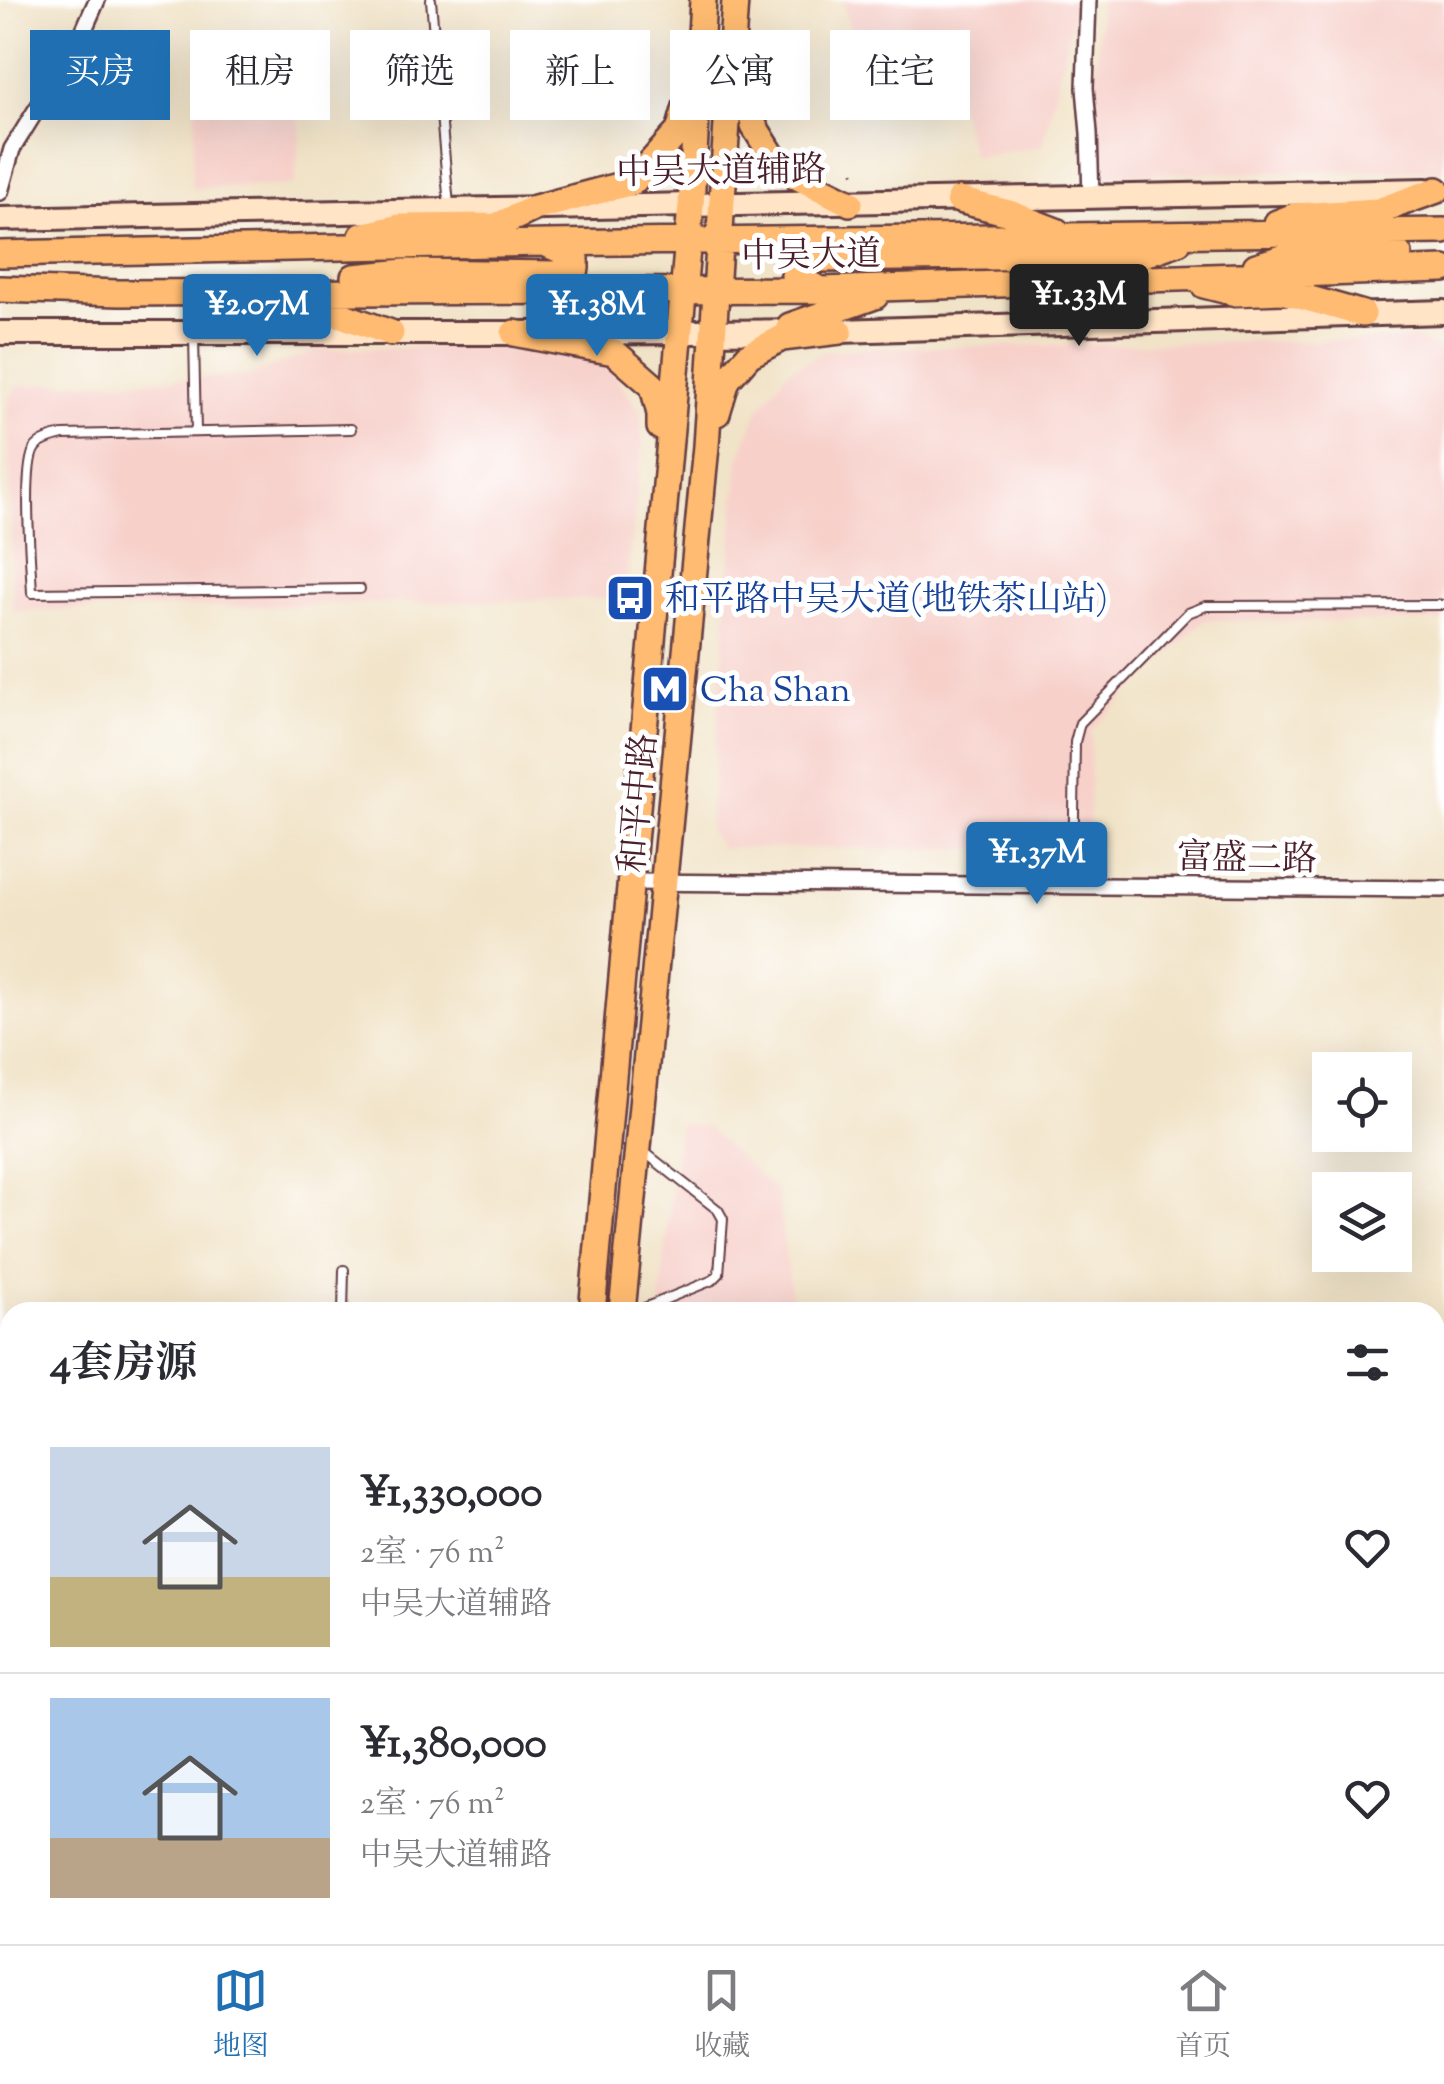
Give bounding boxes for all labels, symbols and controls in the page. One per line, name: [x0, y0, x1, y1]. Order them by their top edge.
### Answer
chip: 买房: [30, 30, 170, 120]
chip: 租房: [190, 30, 330, 120]
chip: 筛选: [350, 30, 490, 120]
chip: 新上: [510, 30, 650, 120]
chip: 公寓: [670, 30, 810, 120]
chip: 住宅: [830, 30, 970, 120]
street label: 中吴大道辅路: [616, 146, 826, 201]
street label: 中吴大道: [741, 231, 882, 284]
pin: ¥1.33M: [998, 264, 1160, 349]
text: ¥1.33M: [1032, 273, 1126, 319]
pin: ¥2.07M: [176, 274, 338, 359]
pin: ¥1.38M: [516, 274, 678, 359]
text: ¥2.07M: [205, 283, 309, 329]
text: ¥1.38M: [548, 283, 646, 329]
bus stop icon: 和平路中吴大道(地铁茶山站): [604, 572, 656, 624]
place label: 和平路中吴大道(地铁茶山站): [665, 576, 1108, 627]
metro station icon: Cha Shan: [639, 663, 691, 715]
place label: Cha Shan: [700, 667, 851, 718]
street label: 和平中路: [609, 731, 672, 875]
pin: ¥1.37M: [956, 822, 1118, 907]
text: ¥1.37M: [988, 831, 1086, 877]
street label: 富盛二路: [1176, 834, 1317, 887]
map controls: [1312, 1052, 1412, 1272]
button: locate: [1312, 1052, 1412, 1152]
button: layers: [1312, 1172, 1412, 1272]
icon: filters: [1340, 1335, 1395, 1390]
text: 4套房源: [50, 1336, 197, 1396]
text: ¥1,330,000: [360, 1465, 542, 1525]
icon: home: [130, 1487, 250, 1607]
icon: heart: [1340, 1520, 1395, 1575]
text: 2室 · 76 m²: [360, 1531, 505, 1577]
text: 中吴大道辅路: [360, 1583, 552, 1629]
text: ¥1,380,000: [360, 1716, 547, 1776]
icon: home: [130, 1738, 250, 1858]
icon: heart: [1340, 1771, 1395, 1826]
text: 2室 · 76 m²: [360, 1782, 505, 1828]
text: 中吴大道辅路: [360, 1834, 552, 1880]
tab: 地图: [213, 1963, 269, 2068]
tab: 收藏: [694, 1963, 750, 2068]
tab: 首页: [1175, 1963, 1231, 2068]

